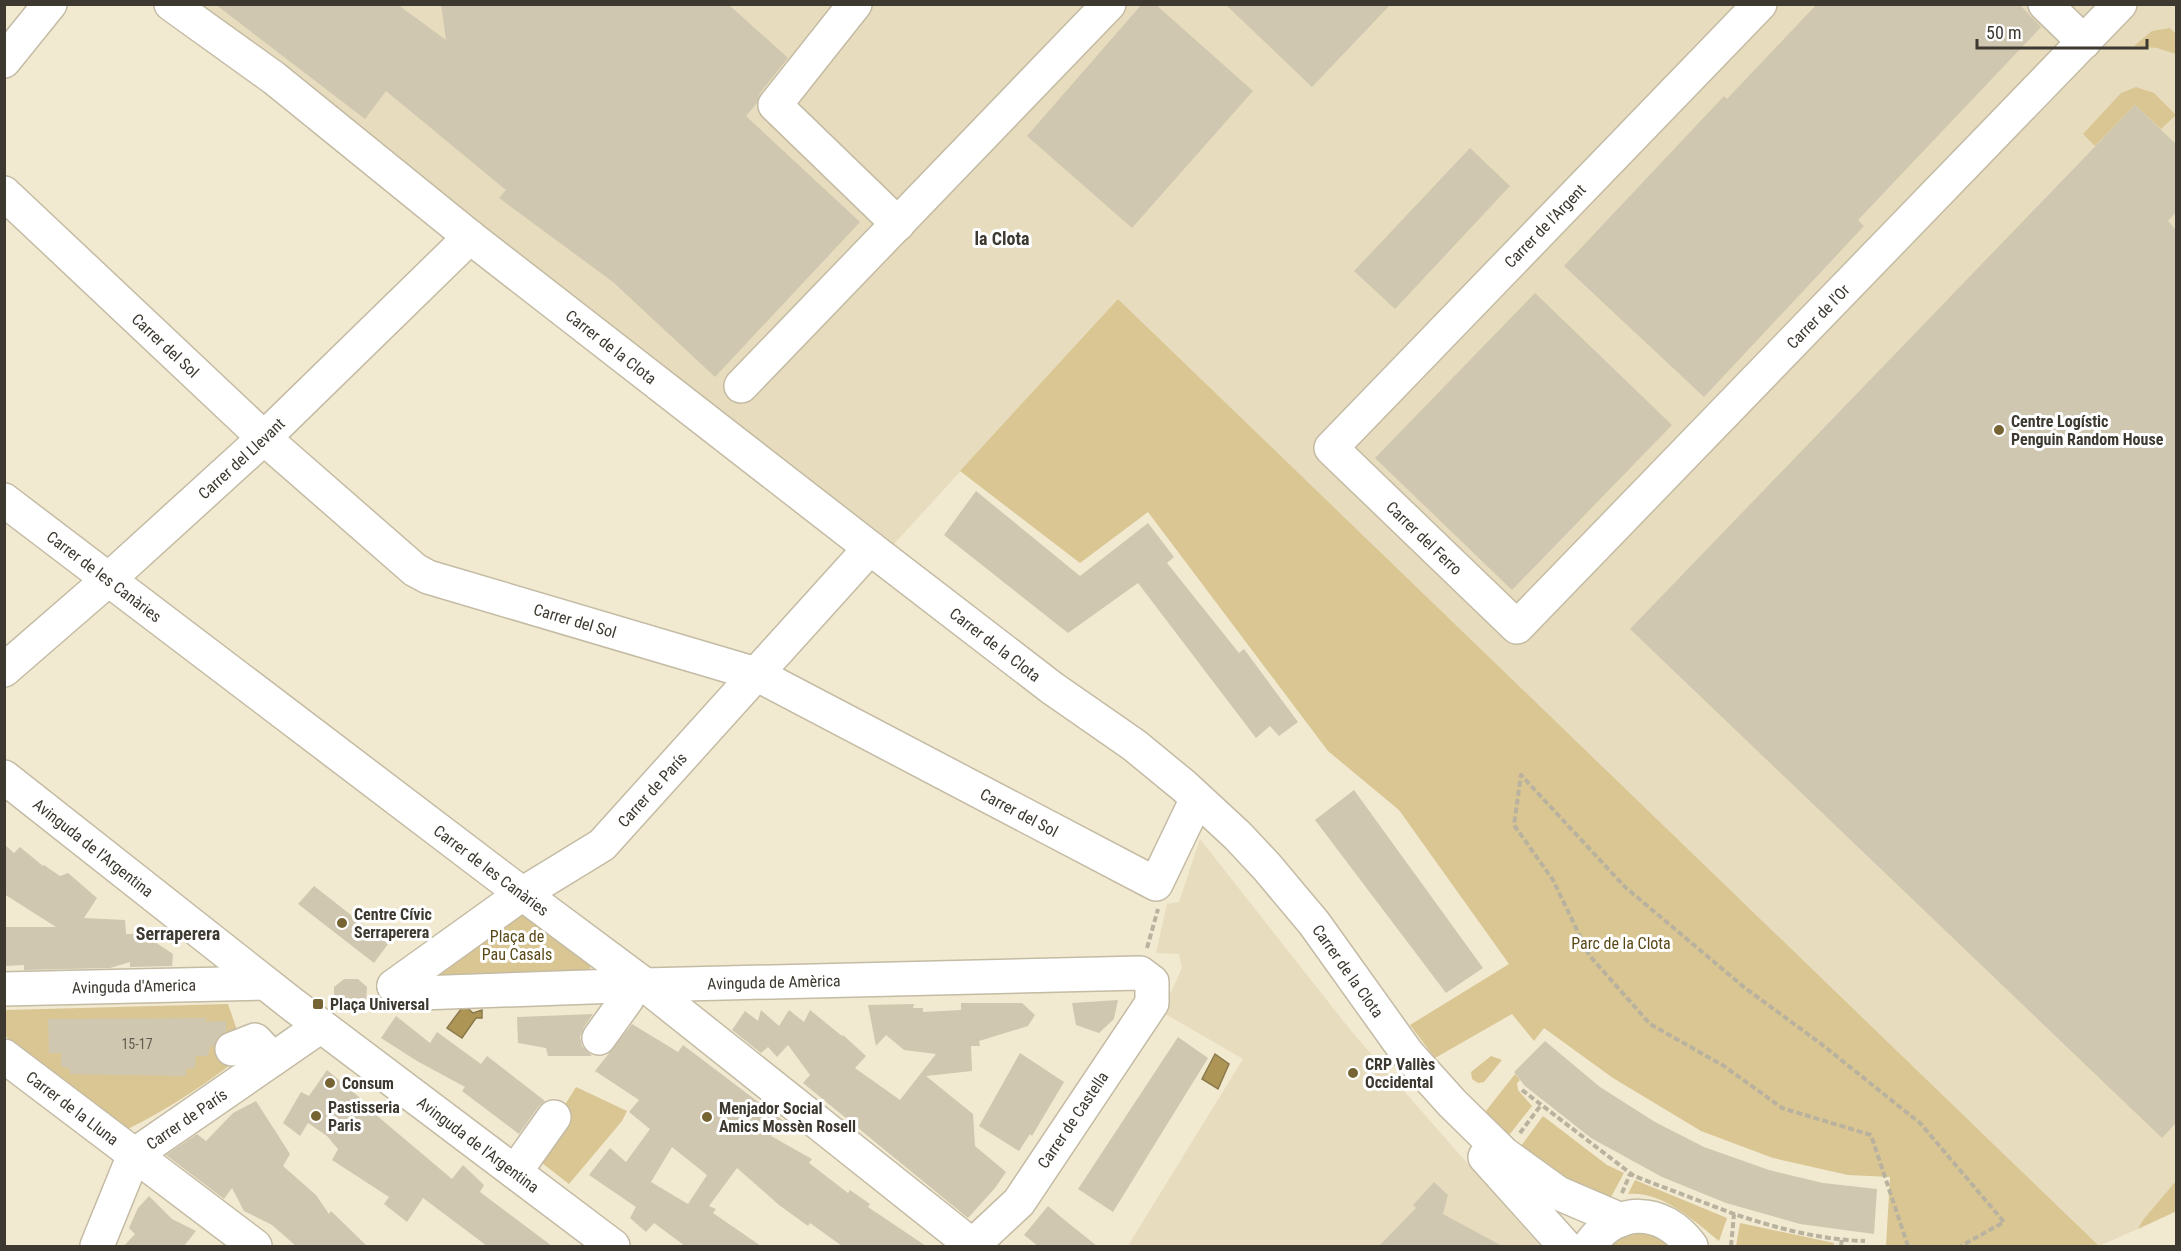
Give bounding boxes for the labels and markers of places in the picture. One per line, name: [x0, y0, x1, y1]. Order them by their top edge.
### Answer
place label: Centre Logístic Penguin Random House: [2011, 412, 2164, 449]
marker: Centre Logístic Penguin Random House: [1992, 423, 2006, 437]
place label: Centre Cívic Serraperera: [354, 905, 432, 942]
marker: Centre Cívic Serraperera: [335, 916, 349, 930]
place label: Plaça Universal: [330, 995, 429, 1014]
marker: Plaça Universal: [311, 997, 325, 1011]
place label: CRP Vallès Occidental: [1365, 1055, 1435, 1092]
marker: CRP Vallès Occidental: [1346, 1066, 1360, 1080]
place label: Consum: [342, 1074, 394, 1093]
marker: Consum: [323, 1076, 337, 1090]
place label: Pastisseria Paris: [328, 1098, 400, 1135]
place label: Menjador Social Amics Mossèn Rosell: [719, 1099, 856, 1136]
marker: Pastisseria Paris: [309, 1109, 323, 1123]
marker: Menjador Social Amics Mossèn Rosell: [700, 1110, 714, 1124]

